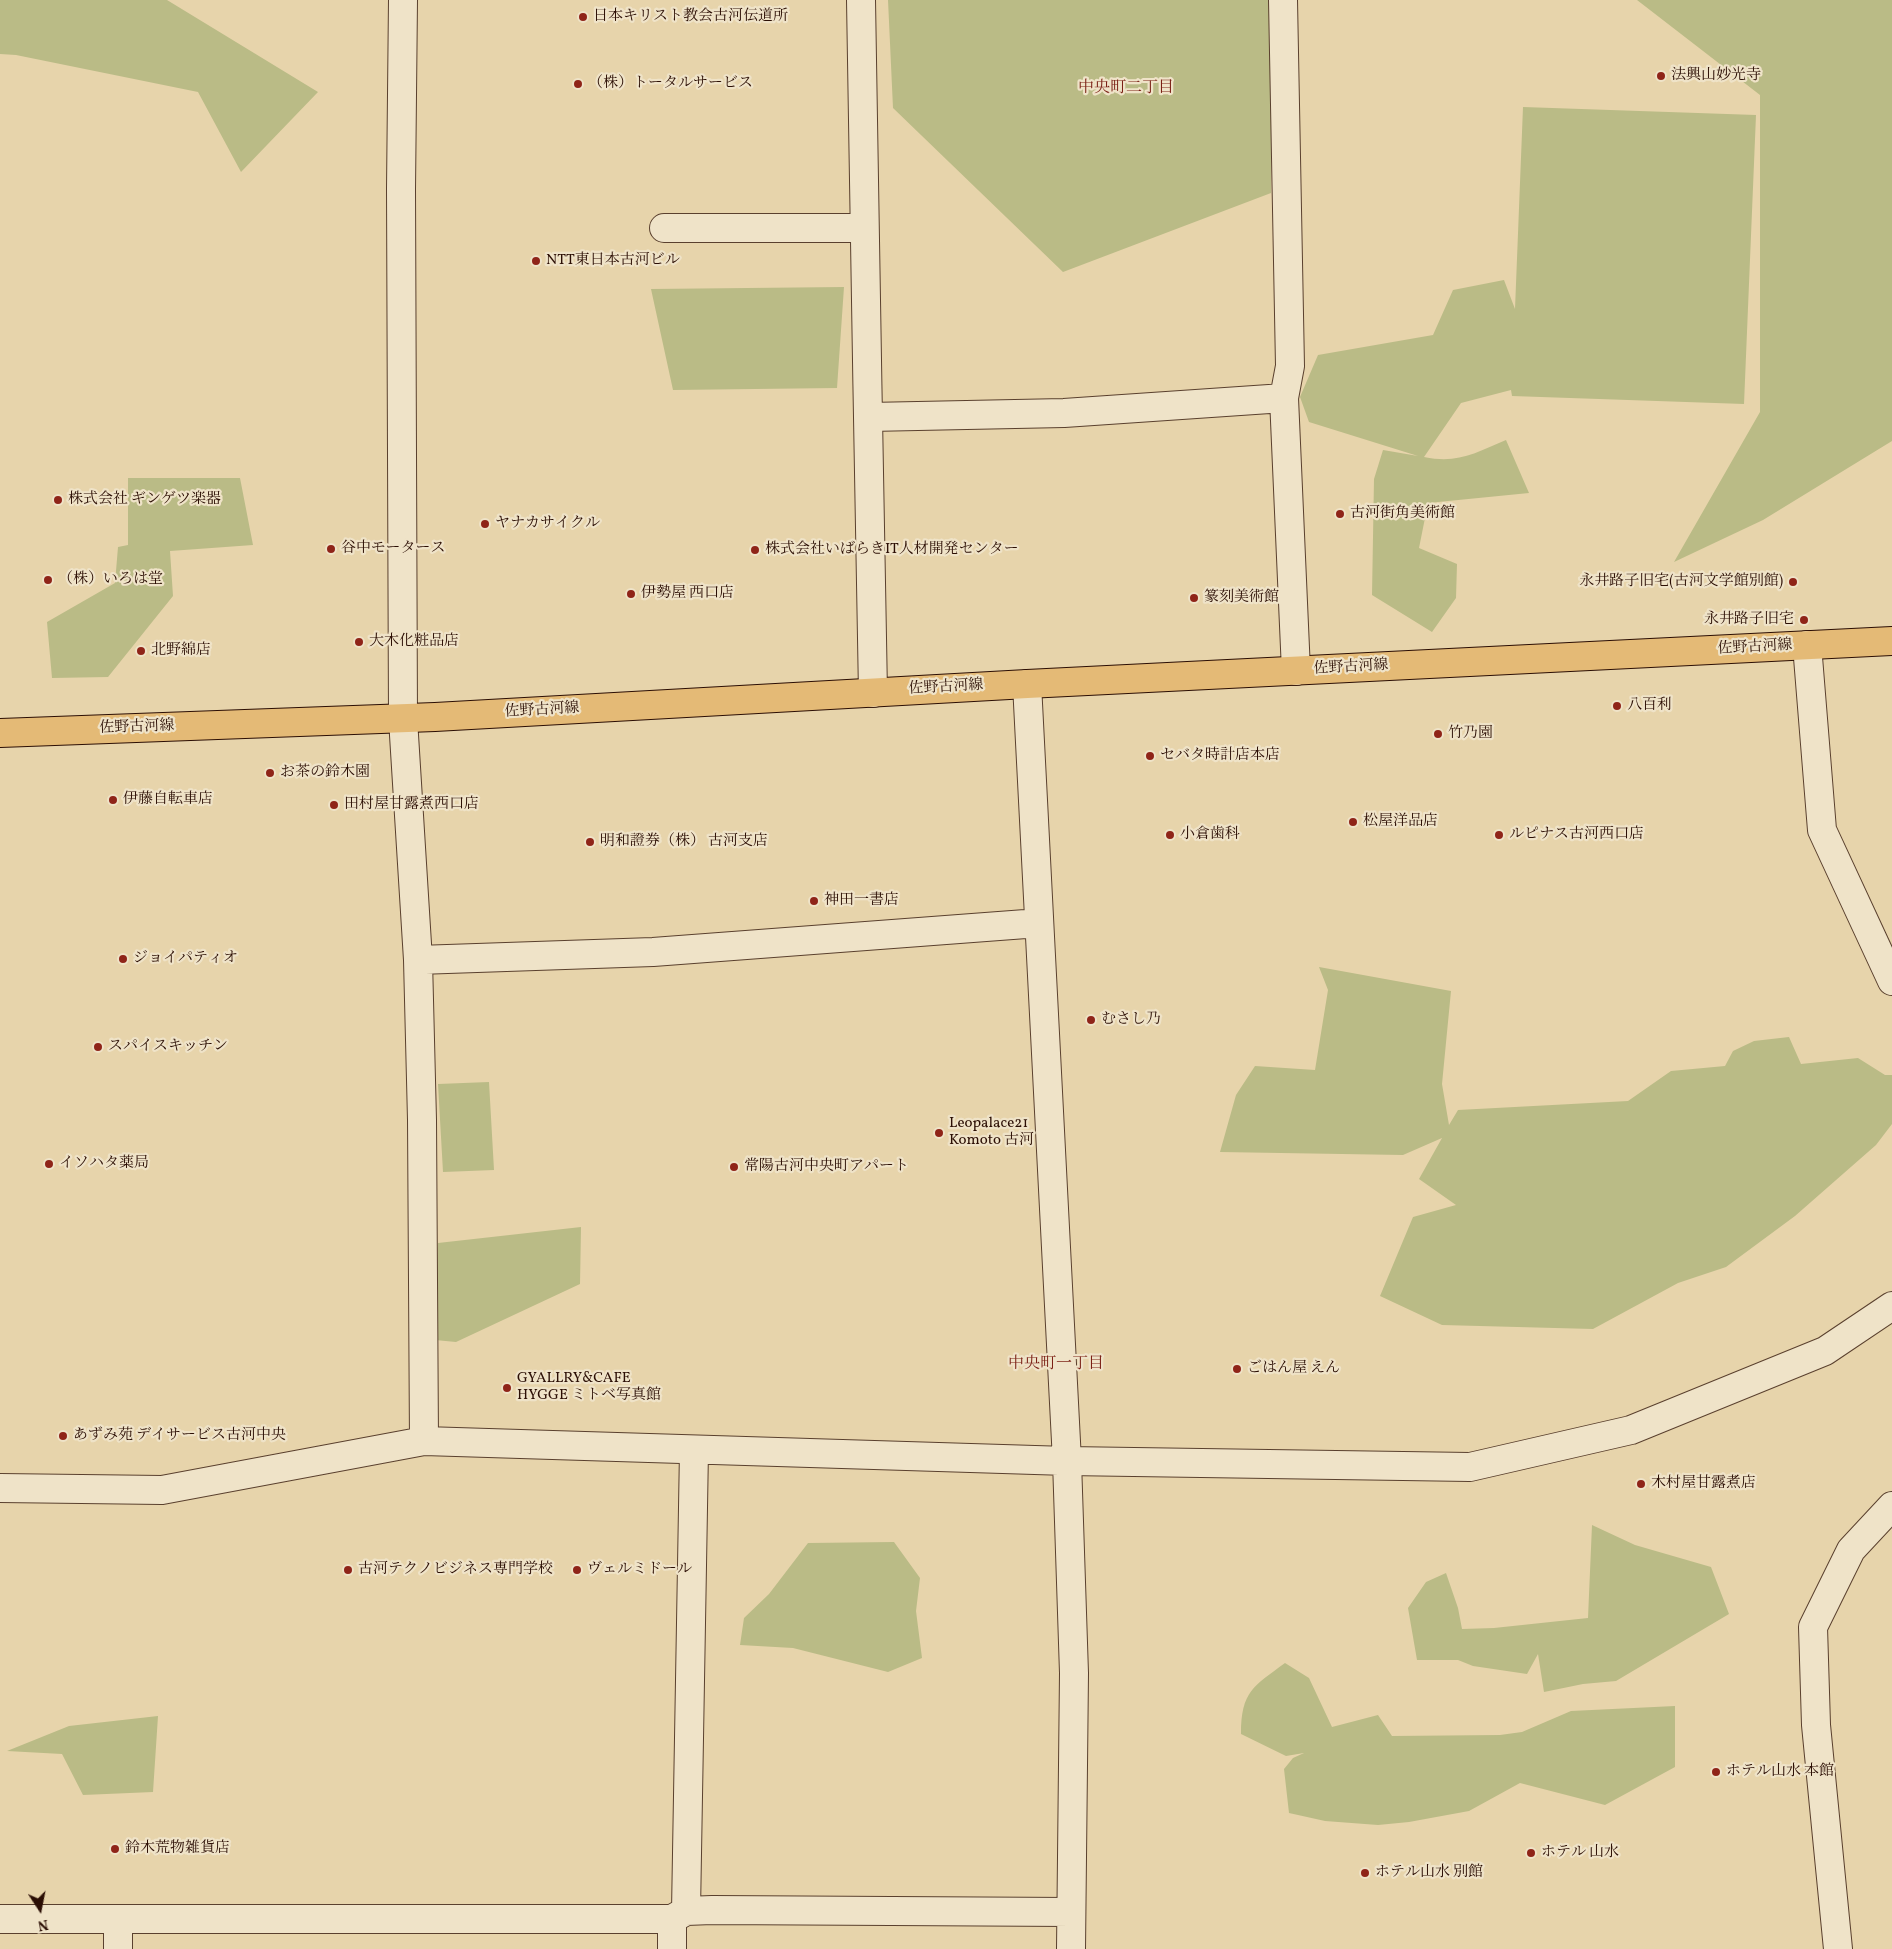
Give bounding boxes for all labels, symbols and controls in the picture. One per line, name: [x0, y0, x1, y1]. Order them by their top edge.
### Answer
place label: 日本キリスト教会古河伝道所: [593, 8, 788, 26]
marker: 日本キリスト教会古河伝道所: [577, 11, 589, 23]
place label: 法興山妙光寺: [1671, 67, 1761, 85]
marker: 法興山妙光寺: [1655, 70, 1667, 82]
place label: （株）トータルサービス: [588, 75, 753, 93]
marker: （株）トータルサービス: [572, 78, 584, 90]
district label: 中央町二丁目: [1078, 79, 1174, 99]
place label: NTT東日本古河ビル: [546, 252, 680, 270]
marker: NTT東日本古河ビル: [530, 255, 542, 267]
place label: 株式会社 ギンゲツ楽器: [68, 491, 221, 509]
marker: 株式会社 ギンゲツ楽器: [52, 494, 64, 506]
place label: 古河街角美術館: [1350, 505, 1455, 523]
marker: 古河街角美術館: [1334, 508, 1346, 520]
place label: ヤナカサイクル: [495, 515, 600, 533]
marker: ヤナカサイクル: [479, 518, 491, 530]
place label: 谷中モータース: [341, 540, 445, 558]
place label: 株式会社いばらきIT人材開発センター: [765, 541, 1019, 559]
marker: 谷中モータース: [325, 543, 337, 555]
marker: 株式会社いばらきIT人材開発センター: [749, 544, 761, 556]
place label: （株）いろは堂: [58, 571, 163, 589]
place label: 永井路子旧宅(古河文学館別館): [1579, 573, 1783, 591]
marker: （株）いろは堂: [42, 574, 54, 586]
marker: 永井路子旧宅(古河文学館別館): [1787, 576, 1799, 588]
place label: 伊勢屋 西口店: [641, 585, 734, 603]
marker: 伊勢屋 西口店: [625, 588, 637, 600]
place label: 篆刻美術館: [1204, 589, 1279, 607]
marker: 篆刻美術館: [1188, 592, 1200, 604]
place label: 永井路子旧宅: [1704, 611, 1794, 629]
marker: 永井路子旧宅: [1798, 614, 1810, 626]
place label: 大木化粧品店: [369, 633, 459, 651]
marker: 大木化粧品店: [353, 636, 365, 648]
street label: 佐野古河線: [1717, 637, 1793, 659]
place label: 北野綿店: [151, 642, 211, 660]
marker: 北野綿店: [135, 645, 147, 657]
street label: 佐野古河線: [1313, 657, 1389, 679]
street label: 佐野古河線: [908, 677, 984, 699]
place label: 八百利: [1627, 697, 1672, 715]
street label: 佐野古河線: [504, 700, 580, 722]
marker: 八百利: [1611, 700, 1623, 712]
street label: 佐野古河線: [99, 718, 175, 738]
place label: 竹乃園: [1448, 725, 1493, 743]
marker: 竹乃園: [1432, 728, 1444, 740]
place label: セバタ時計店本店: [1160, 747, 1280, 765]
marker: セバタ時計店本店: [1144, 750, 1156, 762]
place label: お茶の鈴木園: [280, 764, 370, 782]
marker: お茶の鈴木園: [264, 767, 276, 779]
place label: 伊藤自転車店: [123, 791, 213, 809]
marker: 伊藤自転車店: [107, 794, 119, 806]
place label: 田村屋甘露煮西口店: [344, 796, 479, 814]
marker: 田村屋甘露煮西口店: [328, 799, 340, 811]
place label: 松屋洋品店: [1363, 813, 1438, 831]
marker: 松屋洋品店: [1347, 816, 1359, 828]
place label: 小倉歯科: [1180, 826, 1240, 844]
place label: ルピナス古河西口店: [1509, 826, 1644, 844]
marker: 小倉歯科: [1164, 829, 1176, 841]
marker: ルピナス古河西口店: [1493, 829, 1505, 841]
place label: 明和證券（株） 古河支店: [600, 833, 768, 851]
marker: 明和證券（株） 古河支店: [584, 836, 596, 848]
place label: 神田一書店: [824, 892, 899, 910]
marker: 神田一書店: [808, 895, 820, 907]
place label: ジョイパティオ: [133, 950, 238, 968]
marker: ジョイパティオ: [117, 953, 129, 965]
place label: むさし乃: [1101, 1011, 1161, 1029]
marker: むさし乃: [1085, 1014, 1097, 1026]
place label: スパイスキッチン: [108, 1038, 228, 1056]
marker: スパイスキッチン: [92, 1041, 104, 1053]
place label: Leopalace21 Komoto 古河: [949, 1115, 1034, 1150]
marker: Leopalace21 Komoto 古河: [933, 1127, 945, 1139]
place label: イソハタ薬局: [59, 1155, 149, 1173]
marker: イソハタ薬局: [43, 1158, 55, 1170]
place label: 常陽古河中央町アパート: [744, 1158, 909, 1176]
marker: 常陽古河中央町アパート: [728, 1161, 740, 1173]
district label: 中央町一丁目: [1008, 1355, 1104, 1375]
place label: ごはん屋 えん: [1247, 1360, 1340, 1378]
marker: ごはん屋 えん: [1231, 1363, 1243, 1375]
place label: GYALLRY&CAFE HYGGE ミトベ写真館: [517, 1370, 661, 1405]
marker: GYALLRY&CAFE HYGGE ミトベ写真館: [501, 1382, 513, 1394]
place label: あずみ苑 デイサービス古河中央: [73, 1427, 286, 1445]
marker: あずみ苑 デイサービス古河中央: [57, 1430, 69, 1442]
place label: 木村屋甘露煮店: [1651, 1475, 1756, 1493]
marker: 木村屋甘露煮店: [1635, 1478, 1647, 1490]
place label: 古河テクノビジネス専門学校: [358, 1561, 553, 1579]
place label: ヴェルミドール: [587, 1561, 692, 1579]
marker: 古河テクノビジネス専門学校: [342, 1564, 354, 1576]
marker: ヴェルミドール: [571, 1564, 583, 1576]
place label: ホテル山水 本館: [1726, 1763, 1834, 1781]
marker: ホテル山水 本館: [1710, 1766, 1722, 1778]
place label: 鈴木荒物雑貨店: [125, 1840, 230, 1858]
marker: 鈴木荒物雑貨店: [109, 1843, 121, 1855]
place label: ホテル 山水: [1541, 1844, 1619, 1862]
marker: ホテル 山水: [1525, 1847, 1537, 1859]
place label: ホテル山水 別館: [1375, 1864, 1483, 1882]
marker: ホテル山水 別館: [1359, 1867, 1371, 1879]
north arrow: [15, 1884, 65, 1934]
text: N: [36, 1914, 50, 1935]

